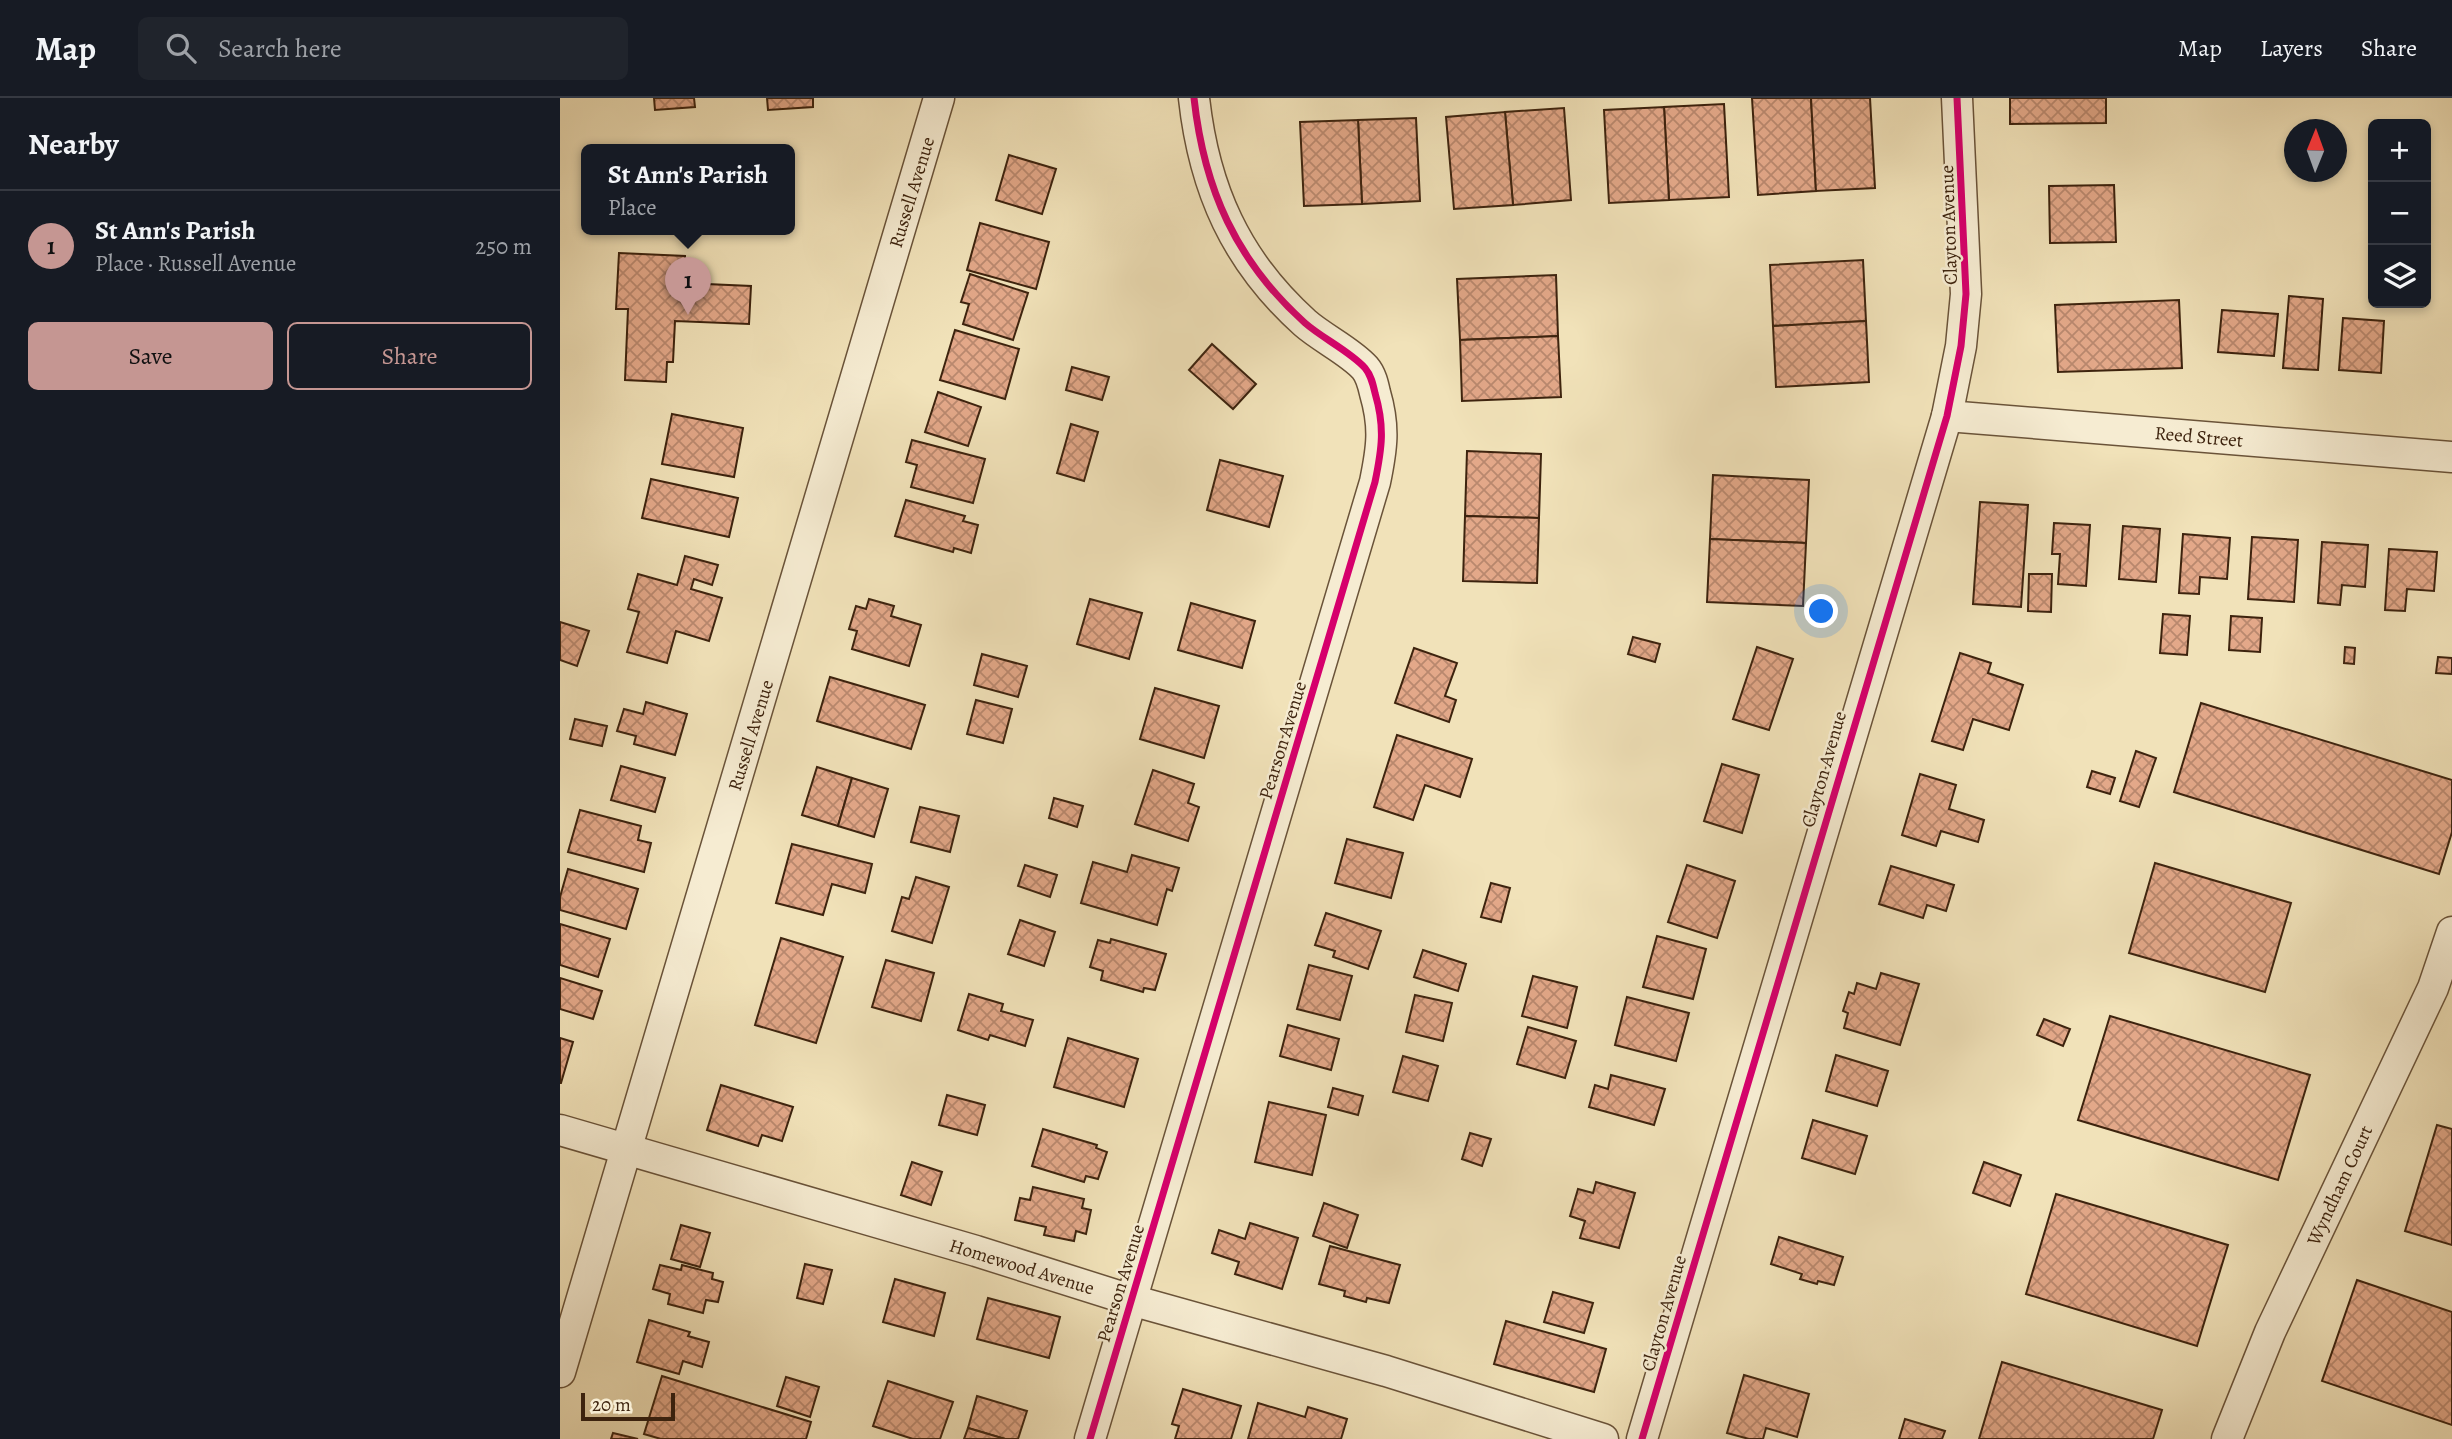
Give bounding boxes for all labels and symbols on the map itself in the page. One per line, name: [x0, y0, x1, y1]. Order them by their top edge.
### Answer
north arrow: [2284, 119, 2347, 182]
street label: Russell Avenue: [883, 134, 941, 251]
street label: Clayton Avenue: [1934, 165, 1964, 285]
pin: 1: [665, 257, 711, 315]
street label: Reed Street: [2154, 420, 2244, 454]
your location: [1804, 594, 1838, 628]
street label: Russell Avenue: [722, 677, 780, 794]
street label: Pearson Avenue: [1253, 678, 1313, 802]
street label: Clayton Avenue: [1795, 708, 1853, 831]
street label: Wyndham Court: [2300, 1121, 2379, 1251]
street label: Pearson Avenue: [1091, 1221, 1151, 1345]
street label: Homewood Avenue: [946, 1233, 1097, 1301]
street label: Clayton Avenue: [1635, 1252, 1693, 1375]
scale bar: [581, 1390, 676, 1422]

